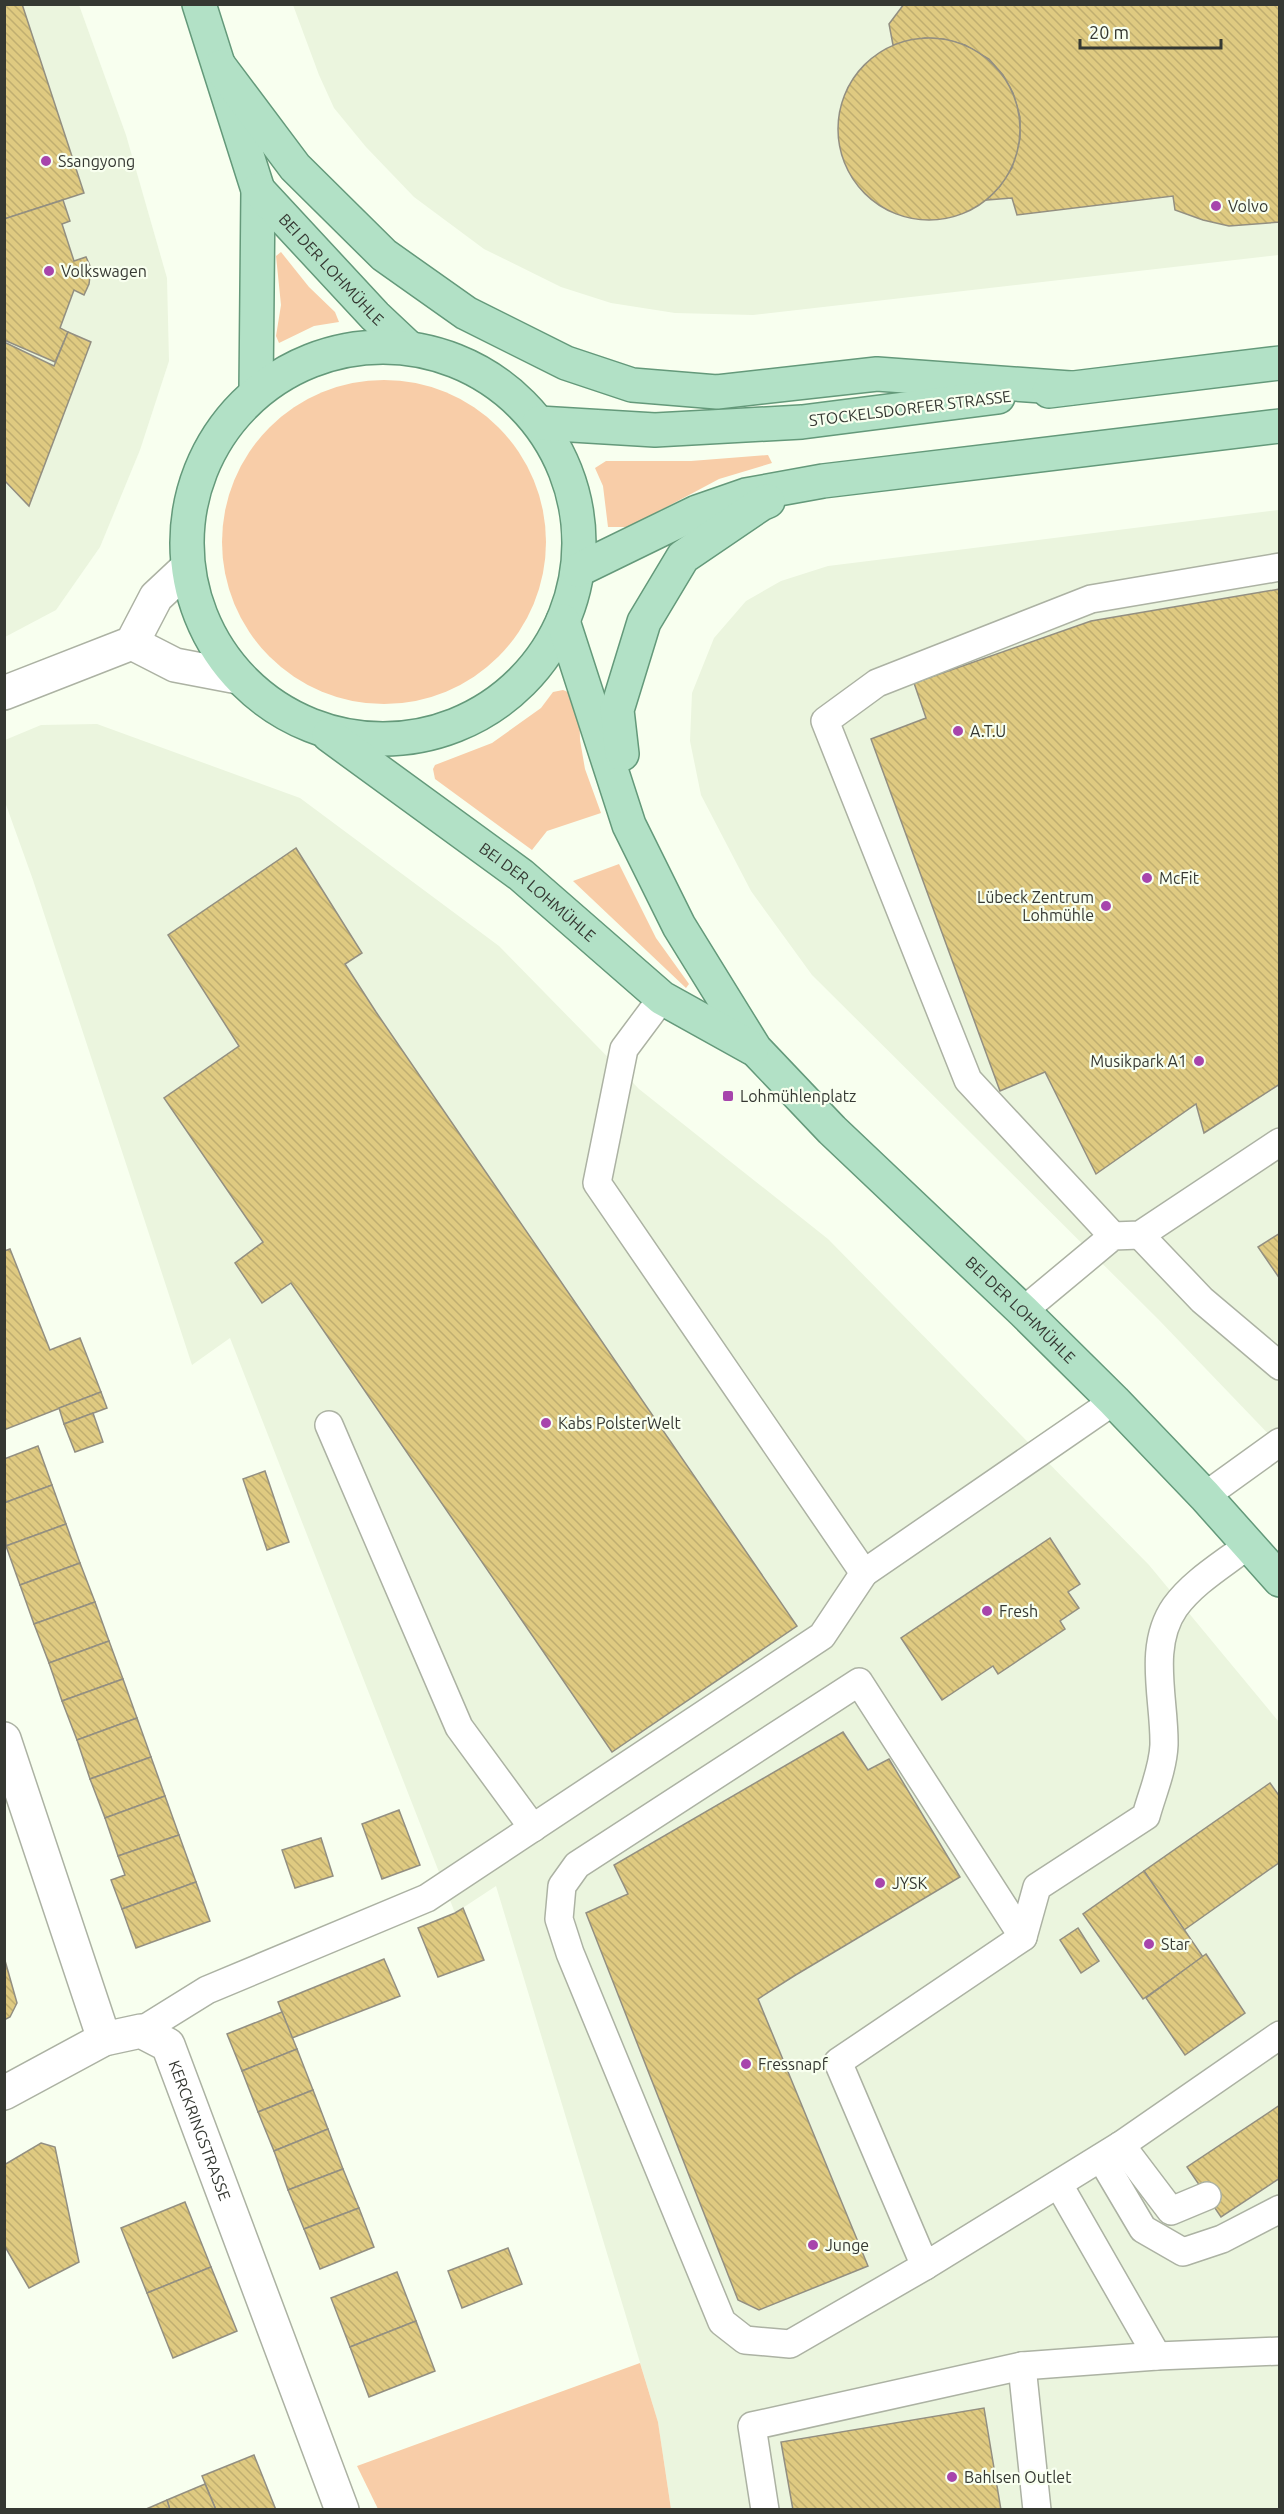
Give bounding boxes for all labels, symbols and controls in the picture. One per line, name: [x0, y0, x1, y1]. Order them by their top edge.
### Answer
scale bar: [1080, 12, 1221, 50]
text: 20 m: [1089, 22, 1129, 42]
place label: Ssangyong: [58, 152, 135, 170]
marker: Ssangyong: [39, 154, 53, 168]
place label: Volvo: [1228, 197, 1268, 215]
marker: Volvo: [1209, 199, 1223, 213]
street label: BEI DER LOHMÜHLE: [275, 210, 387, 329]
place label: Volkswagen: [61, 262, 147, 280]
marker: Volkswagen: [42, 264, 56, 278]
street label: STOCKELSDORFER STRASSE: [808, 387, 1012, 429]
place label: A.T.U: [970, 722, 1006, 740]
marker: A.T.U: [951, 724, 965, 738]
street label: BEI DER LOHMÜHLE: [476, 839, 599, 945]
place label: McFit: [1159, 869, 1200, 887]
marker: McFit: [1140, 871, 1154, 885]
place label: Lübeck Zentrum Lohmühle: [977, 888, 1094, 924]
marker: Lübeck Zentrum Lohmühle: [1099, 899, 1113, 913]
place label: Musikpark A1: [1090, 1052, 1187, 1070]
marker: Musikpark A1: [1192, 1054, 1206, 1068]
place label: Lohmühlenplatz: [740, 1087, 856, 1105]
marker: Lohmühlenplatz: [721, 1089, 735, 1103]
street label: BEI DER LOHMÜHLE: [962, 1253, 1079, 1367]
place label: Kabs PolsterWelt: [558, 1414, 682, 1432]
marker: Kabs PolsterWelt: [539, 1416, 553, 1430]
place label: Fresh: [999, 1602, 1038, 1620]
marker: Fresh: [980, 1604, 994, 1618]
place label: JYSK: [892, 1874, 928, 1892]
marker: JYSK: [873, 1876, 887, 1890]
place label: Star: [1161, 1935, 1190, 1953]
marker: Star: [1142, 1937, 1156, 1951]
place label: Fressnapf: [758, 2055, 829, 2073]
marker: Fressnapf: [739, 2057, 753, 2071]
street label: KERCKRINGSTRASSE: [165, 2058, 234, 2203]
place label: Junge: [825, 2236, 869, 2254]
marker: Junge: [806, 2238, 820, 2252]
place label: Bahlsen Outlet: [964, 2468, 1072, 2486]
marker: Bahlsen Outlet: [945, 2470, 959, 2484]

